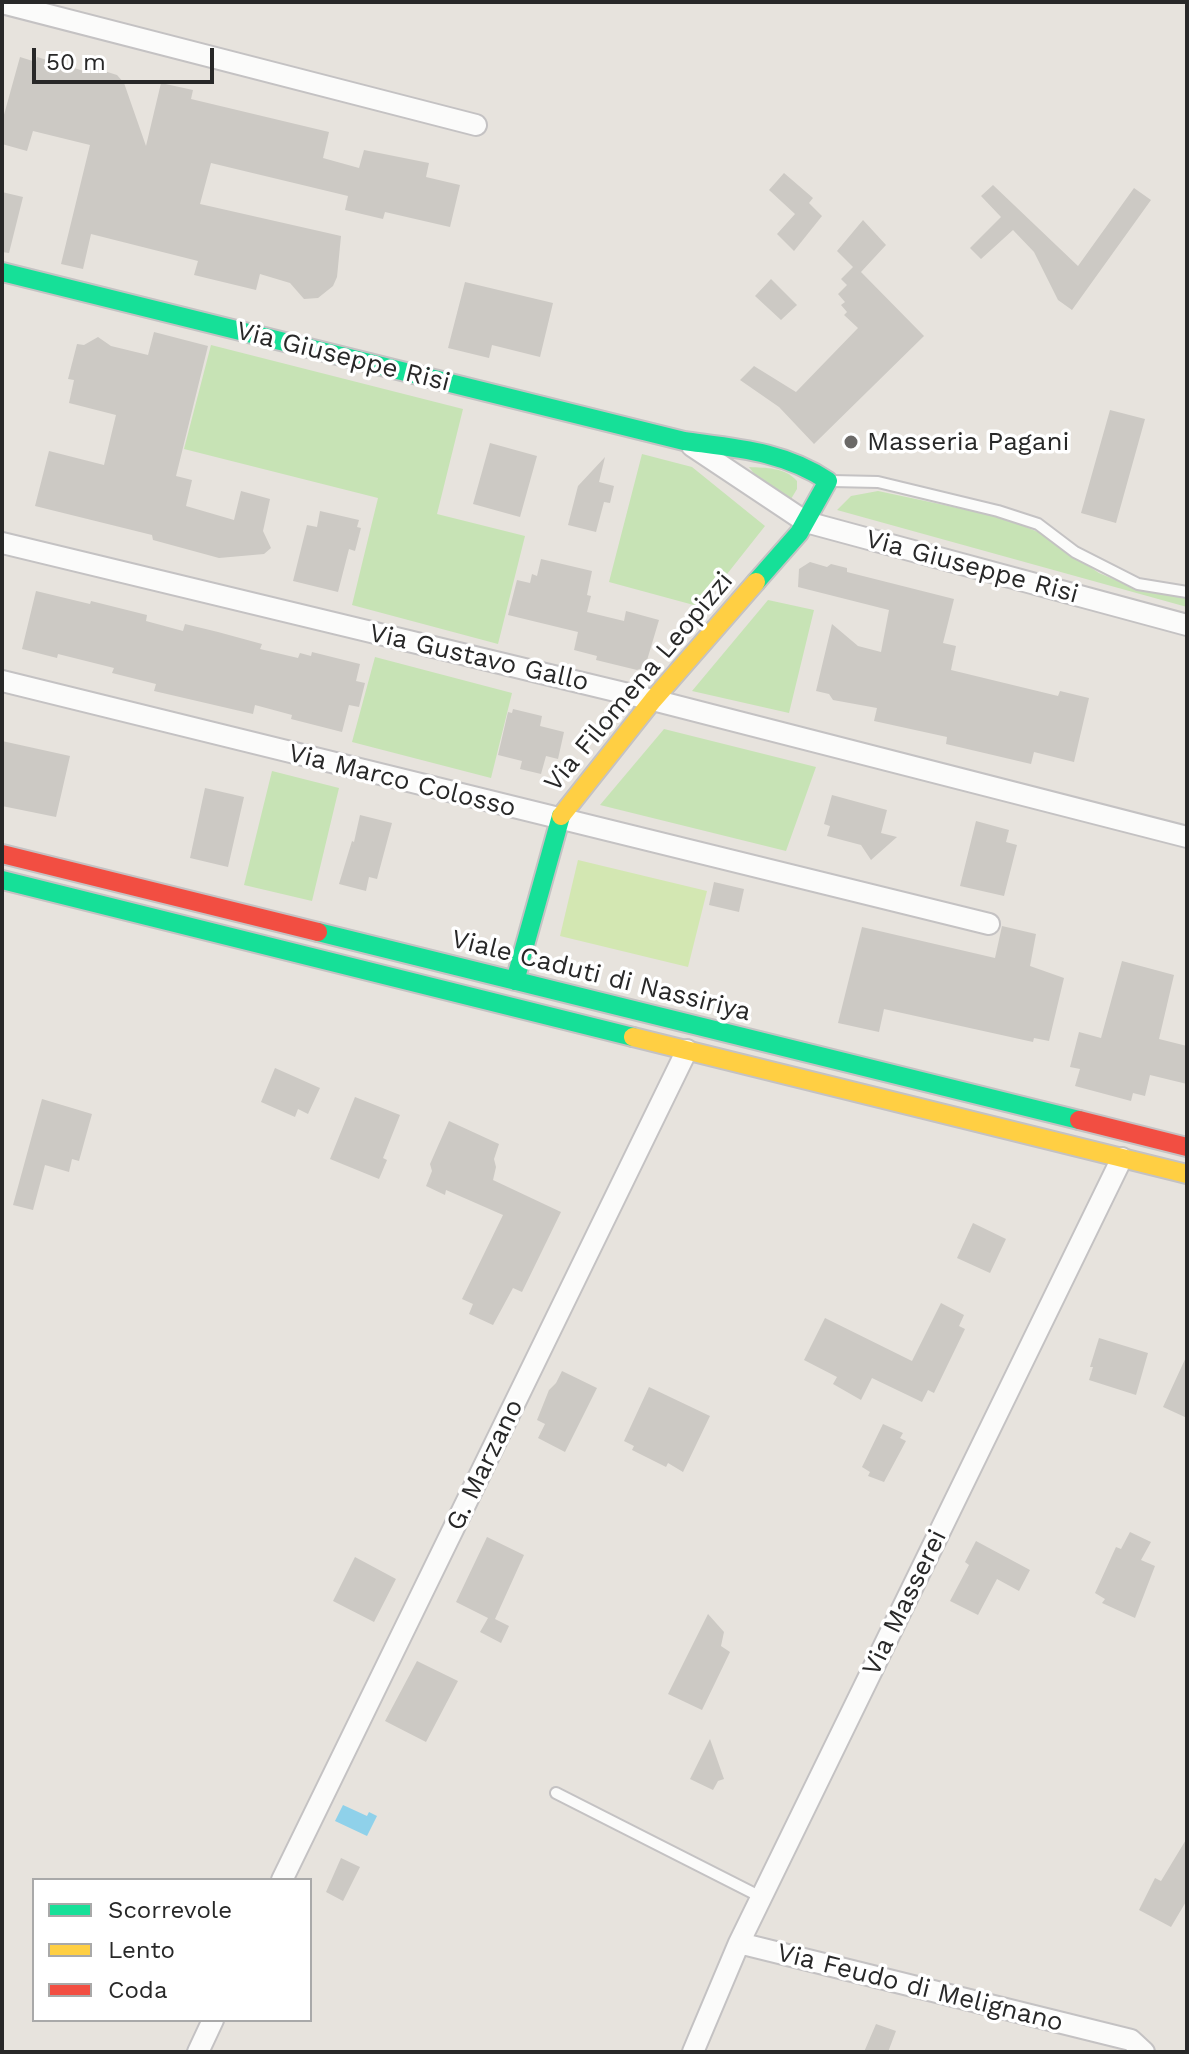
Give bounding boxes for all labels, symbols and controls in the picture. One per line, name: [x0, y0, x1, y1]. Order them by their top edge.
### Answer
scale bar: [36, 32, 218, 82]
text: 50 m: [46, 48, 106, 76]
street label: Via Giuseppe Risi: [233, 315, 453, 399]
place label: Masseria Pagani: [867, 426, 1069, 458]
marker: Masseria Pagani: [842, 433, 860, 451]
street label: Via Giuseppe Risi: [862, 524, 1082, 610]
street label: Via Filomena Leopizzi: [538, 566, 740, 798]
street label: Via Gustavo Gallo: [366, 618, 592, 698]
street label: Via Marco Colosso: [285, 738, 519, 824]
street label: Viale Caduti di Nassiriya: [448, 924, 754, 1028]
street label: G. Marzano: [440, 1394, 530, 1536]
street label: Via Masserei: [856, 1525, 954, 1681]
legend: [32, 1878, 312, 2022]
text: Scorrevole: [108, 1896, 232, 1924]
text: Lento: [108, 1936, 175, 1964]
street label: Via Feudo di Melignano: [774, 1937, 1066, 2039]
text: Coda: [108, 1976, 168, 2004]

